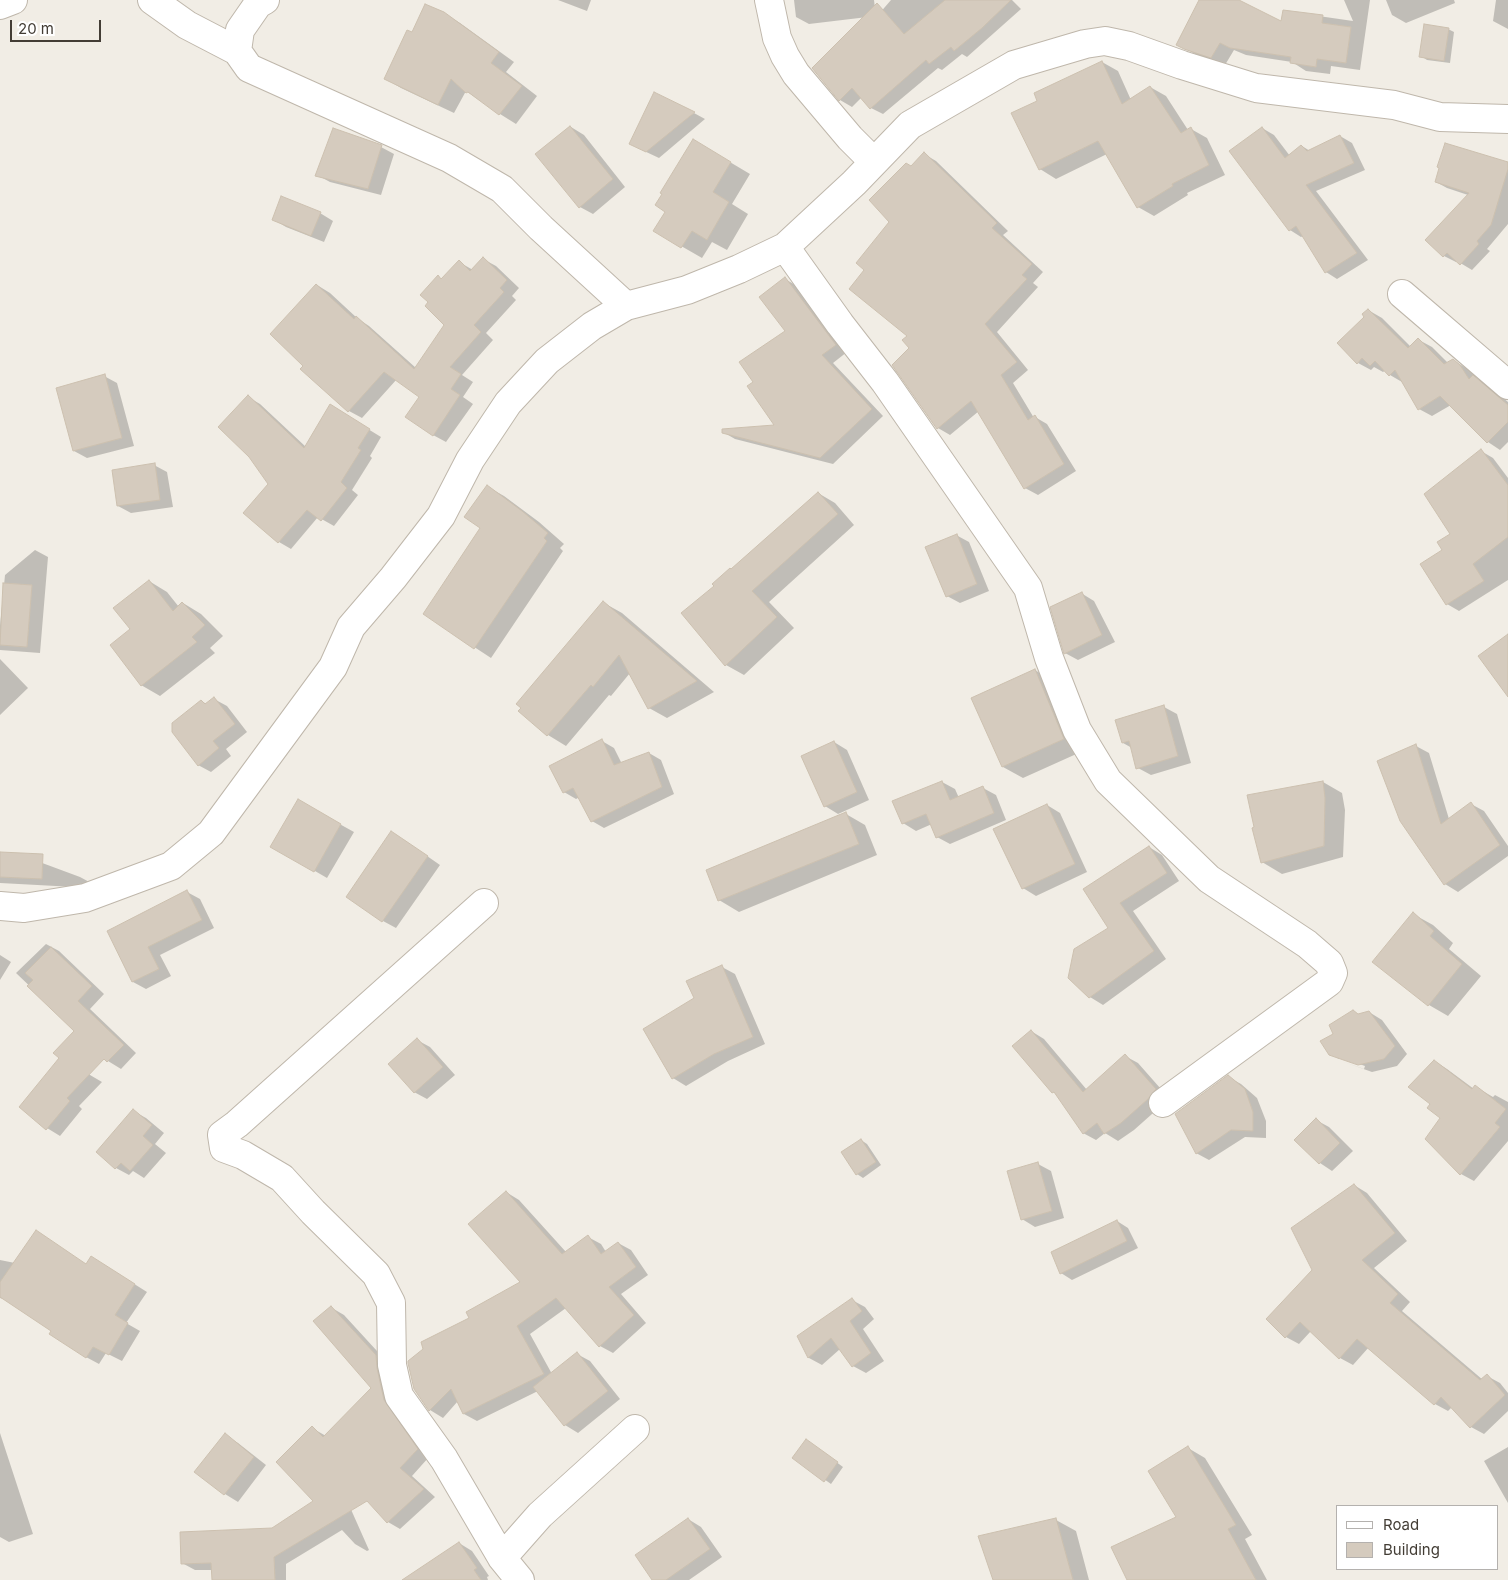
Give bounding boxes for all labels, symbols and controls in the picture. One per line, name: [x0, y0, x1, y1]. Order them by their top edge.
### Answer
scale bar: [12, 10, 104, 42]
text: 20 m: [18, 19, 54, 38]
legend: [1336, 1505, 1498, 1570]
text: Road: [1383, 1515, 1419, 1534]
text: Building: [1383, 1540, 1440, 1559]

